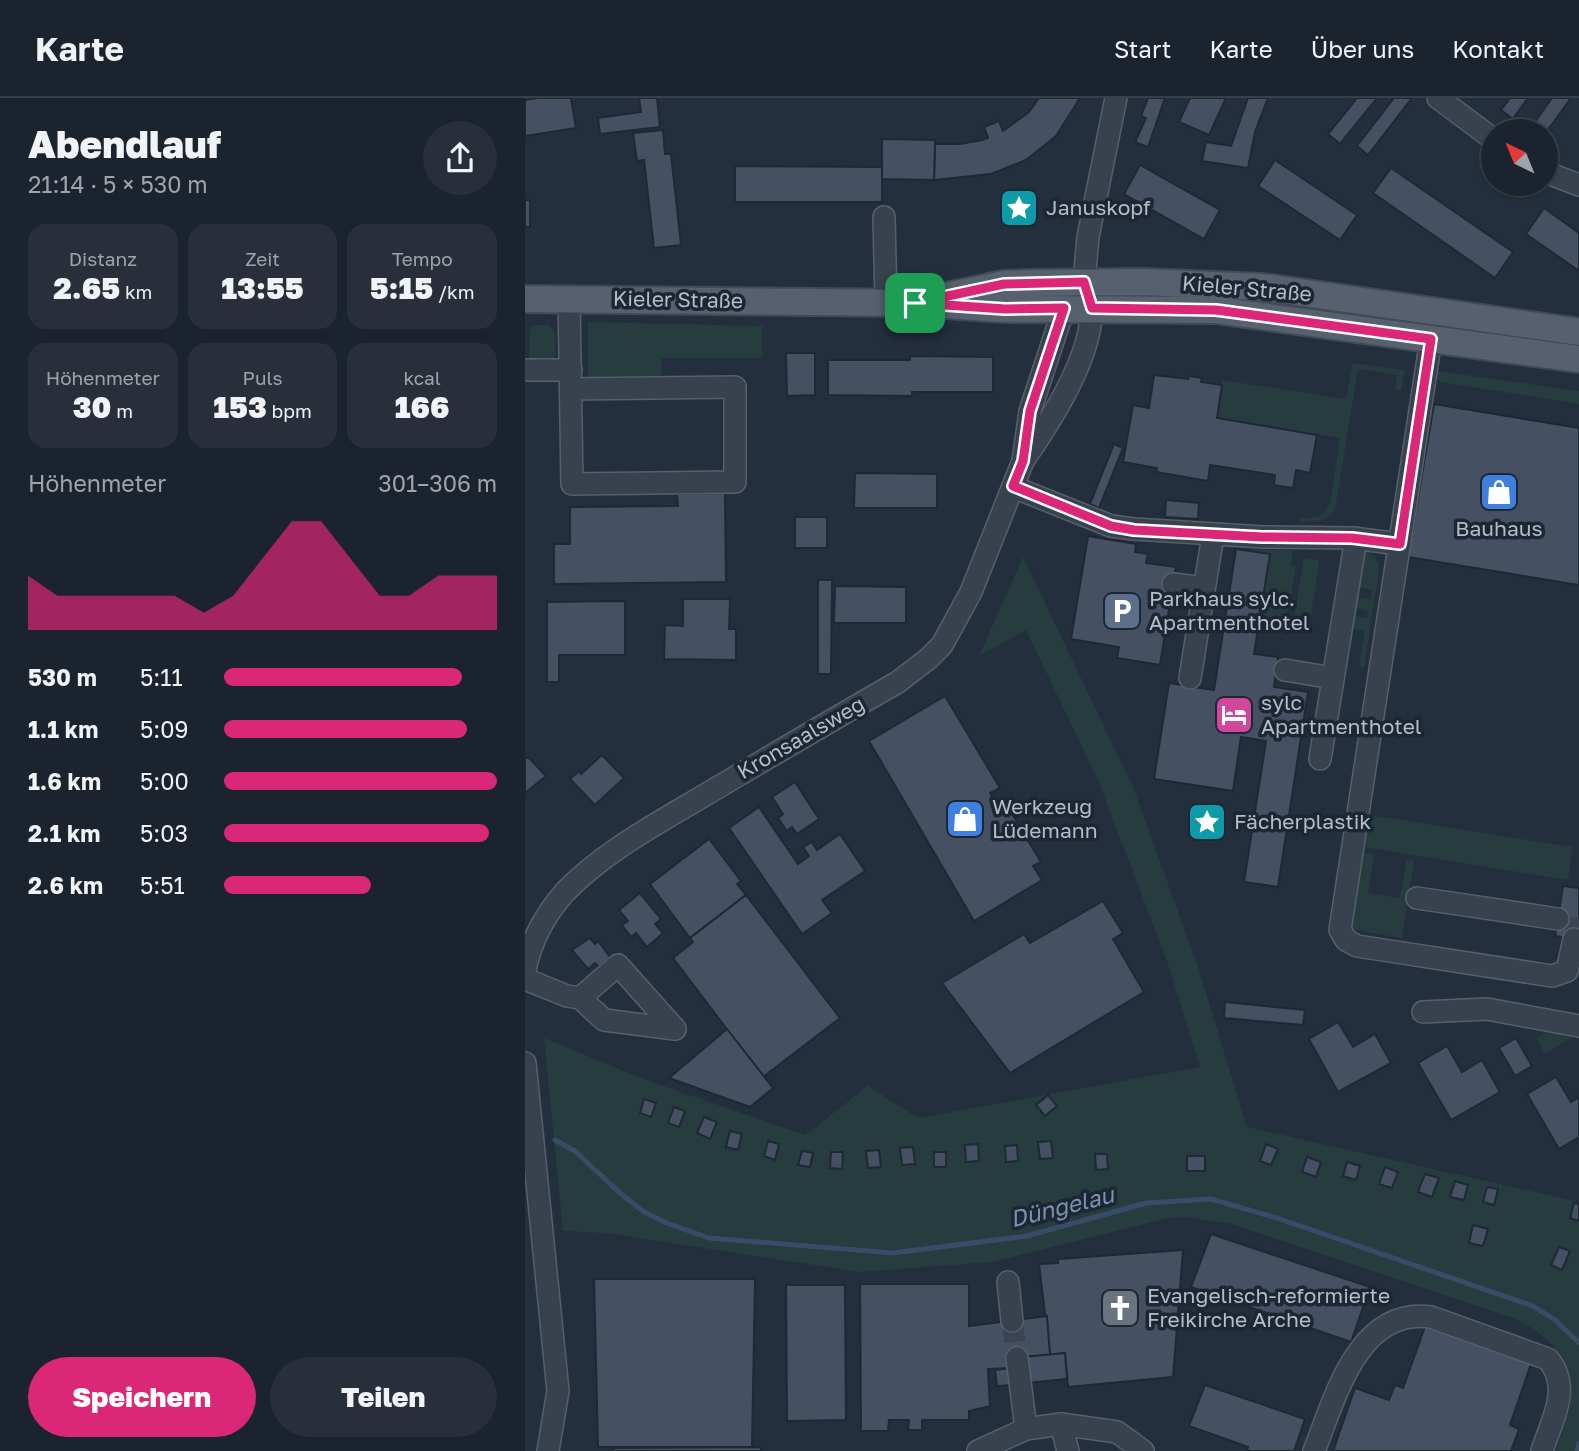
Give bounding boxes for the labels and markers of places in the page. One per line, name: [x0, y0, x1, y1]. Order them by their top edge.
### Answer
place icon: Januskopf: [998, 187, 1040, 229]
place label: Januskopf: [1046, 194, 1151, 220]
pin: [885, 273, 945, 333]
shop icon: Bauhaus: [1478, 471, 1520, 513]
place label: Bauhaus: [1455, 515, 1543, 541]
place label: Parkhaus sylc. Apartmenthotel: [1149, 585, 1310, 635]
parking icon: Parkhaus sylc. Apartmenthotel: [1101, 590, 1143, 632]
place label: sylc Apartmenthotel: [1261, 689, 1422, 739]
hotel icon: sylc Apartmenthotel: [1213, 694, 1255, 736]
place label: Werkzeug Lüdemann: [992, 793, 1098, 843]
shop icon: Werkzeug Lüdemann: [944, 798, 986, 840]
place icon: Fächerplastik: [1186, 801, 1228, 843]
place label: Fächerplastik: [1234, 808, 1371, 834]
place label: Evangelisch-reformierte Freikirche Arche: [1147, 1282, 1390, 1332]
church icon: Evangelisch-reformierte Freikirche Arche: [1099, 1287, 1141, 1329]

